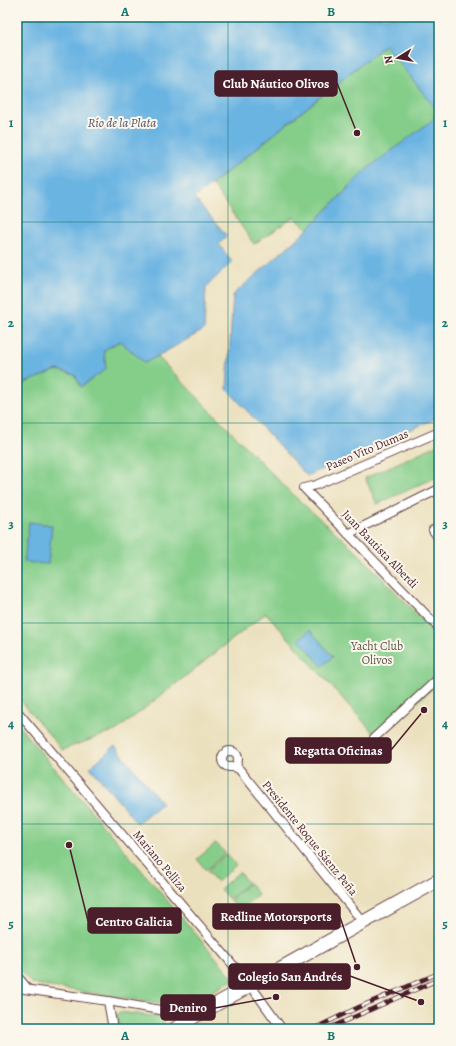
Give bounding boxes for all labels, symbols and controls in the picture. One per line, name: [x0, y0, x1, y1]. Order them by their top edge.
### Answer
text: A: [120, 3, 130, 20]
text: B: [327, 3, 335, 20]
north arrow: [378, 38, 418, 78]
text: N: [381, 54, 397, 65]
callout: Club Náutico Olivos: [215, 71, 337, 96]
text: Club Náutico Olivos: [223, 75, 329, 92]
text: 1: [9, 114, 14, 131]
water label: Río de la Plata: [88, 114, 156, 131]
text: 1: [443, 114, 448, 131]
text: 2: [8, 314, 15, 331]
text: 2: [442, 314, 449, 331]
street label: Paseo Vito Dumas: [323, 425, 411, 475]
street label: Juan Bautista Alberdi: [338, 506, 422, 592]
text: 3: [8, 515, 14, 532]
text: 3: [442, 515, 448, 532]
park label: Yacht Club Olivos: [350, 638, 403, 668]
text: 4: [8, 715, 14, 732]
text: 4: [442, 715, 448, 732]
callout: Regatta Oficinas: [286, 738, 391, 763]
text: Regatta Oficinas: [294, 742, 382, 759]
street label: Presidente Roque Sáenz Peña: [259, 777, 362, 899]
street label: Mariano Pelliza: [129, 827, 191, 896]
callout: Redline Motorsports: [213, 904, 340, 929]
callout: Centro Galicia: [88, 908, 181, 933]
text: Redline Motorsports: [220, 908, 332, 925]
text: Centro Galicia: [95, 913, 173, 930]
text: 5: [8, 915, 14, 932]
text: 5: [442, 915, 448, 932]
callout: Colegio San Andrés: [229, 964, 350, 989]
text: Colegio San Andrés: [238, 968, 342, 985]
callout: Deniro: [161, 995, 215, 1020]
text: Deniro: [169, 999, 207, 1016]
text: A: [120, 1027, 130, 1044]
text: B: [327, 1027, 335, 1044]

